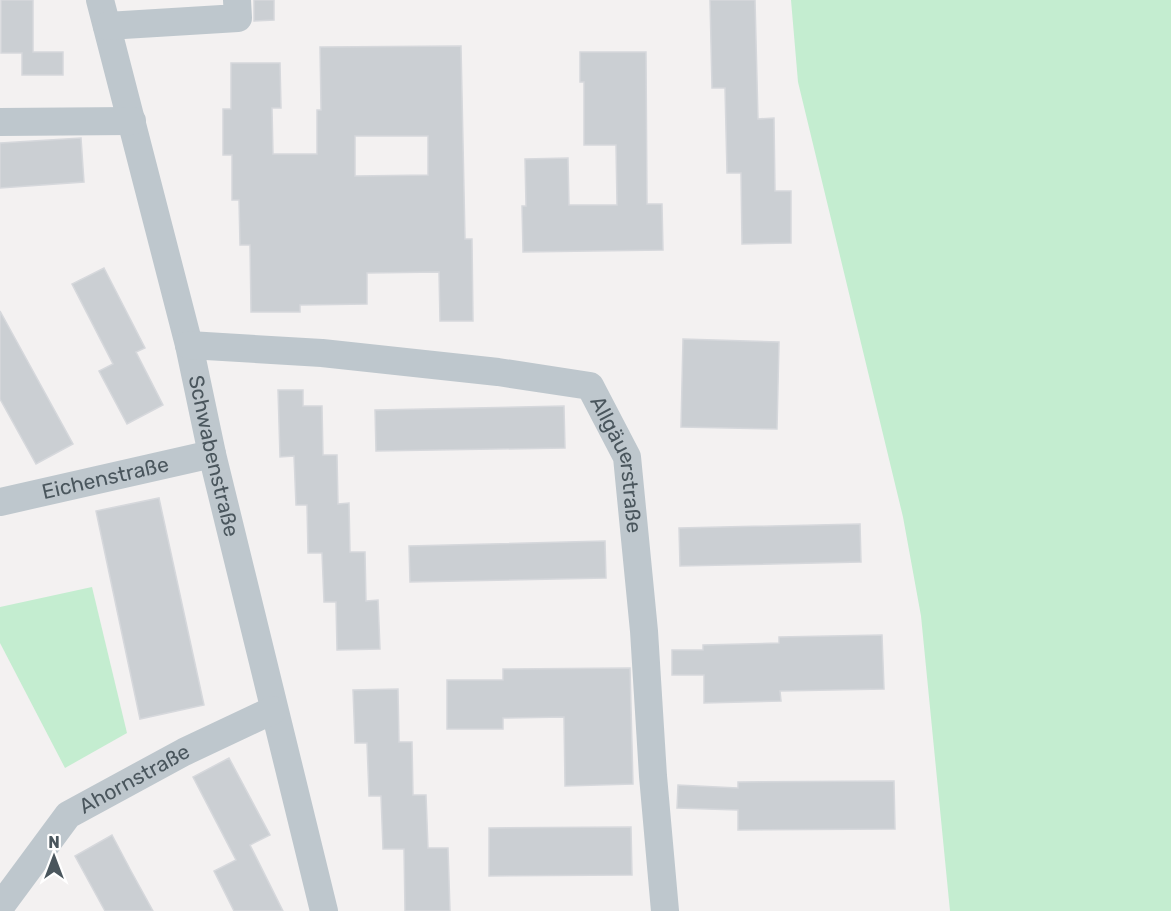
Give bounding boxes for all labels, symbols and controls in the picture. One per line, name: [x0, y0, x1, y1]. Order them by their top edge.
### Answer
street label: Schwabenstraße: [184, 373, 245, 539]
street label: Allgäuerstraße: [585, 392, 647, 534]
street label: Eichenstraße: [39, 451, 171, 504]
street label: Ahornstraße: [75, 738, 194, 819]
north arrow: [24, 827, 84, 887]
text: N: [48, 833, 60, 852]

